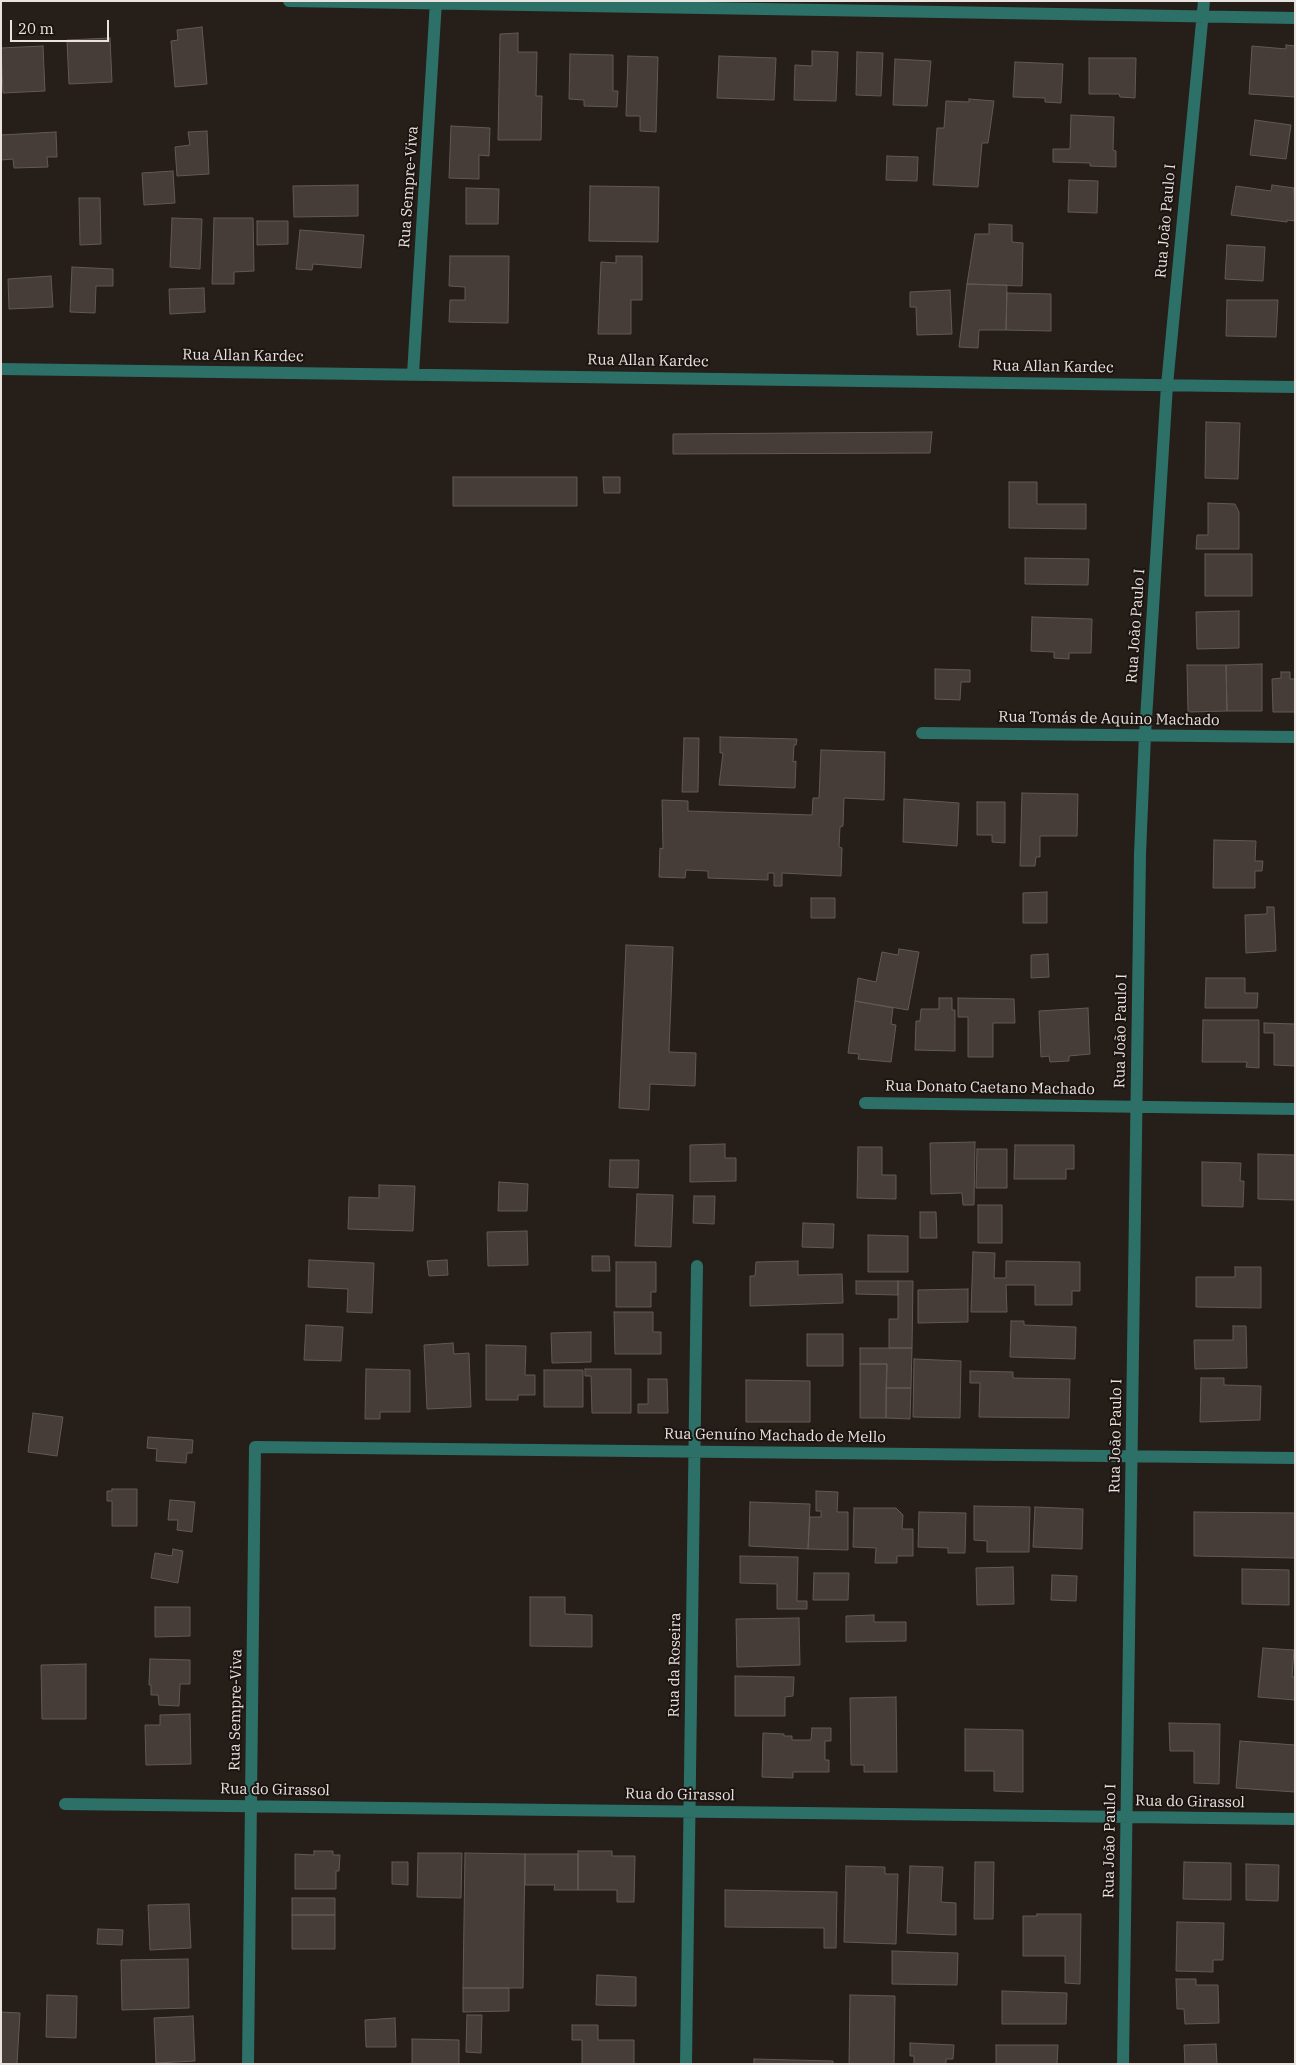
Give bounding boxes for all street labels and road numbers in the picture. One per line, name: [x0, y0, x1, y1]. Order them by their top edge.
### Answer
street label: Rua Sempre-Viva: [396, 125, 422, 249]
street label: Rua João Paulo I: [1152, 163, 1180, 279]
street label: Rua Allan Kardec: [182, 346, 304, 366]
street label: Rua Allan Kardec: [587, 351, 709, 371]
street label: Rua Allan Kardec: [992, 357, 1114, 377]
street label: Rua João Paulo I: [1123, 568, 1149, 684]
street label: Rua Tomás de Aquino Machado: [998, 708, 1220, 730]
street label: Rua João Paulo I: [1111, 974, 1131, 1088]
street label: Rua Donato Caetano Machado: [885, 1077, 1095, 1099]
street label: Rua João Paulo I: [1106, 1379, 1126, 1493]
street label: Rua Genuíno Machado de Mello: [664, 1425, 886, 1447]
street label: Rua da Roseira: [665, 1612, 685, 1718]
street label: Rua Sempre-Viva: [226, 1649, 246, 1771]
street label: Rua do Girassol: [220, 1780, 330, 1800]
street label: Rua João Paulo I: [1100, 1784, 1120, 1898]
street label: Rua do Girassol: [625, 1785, 735, 1805]
street label: Rua do Girassol: [1135, 1792, 1245, 1812]

